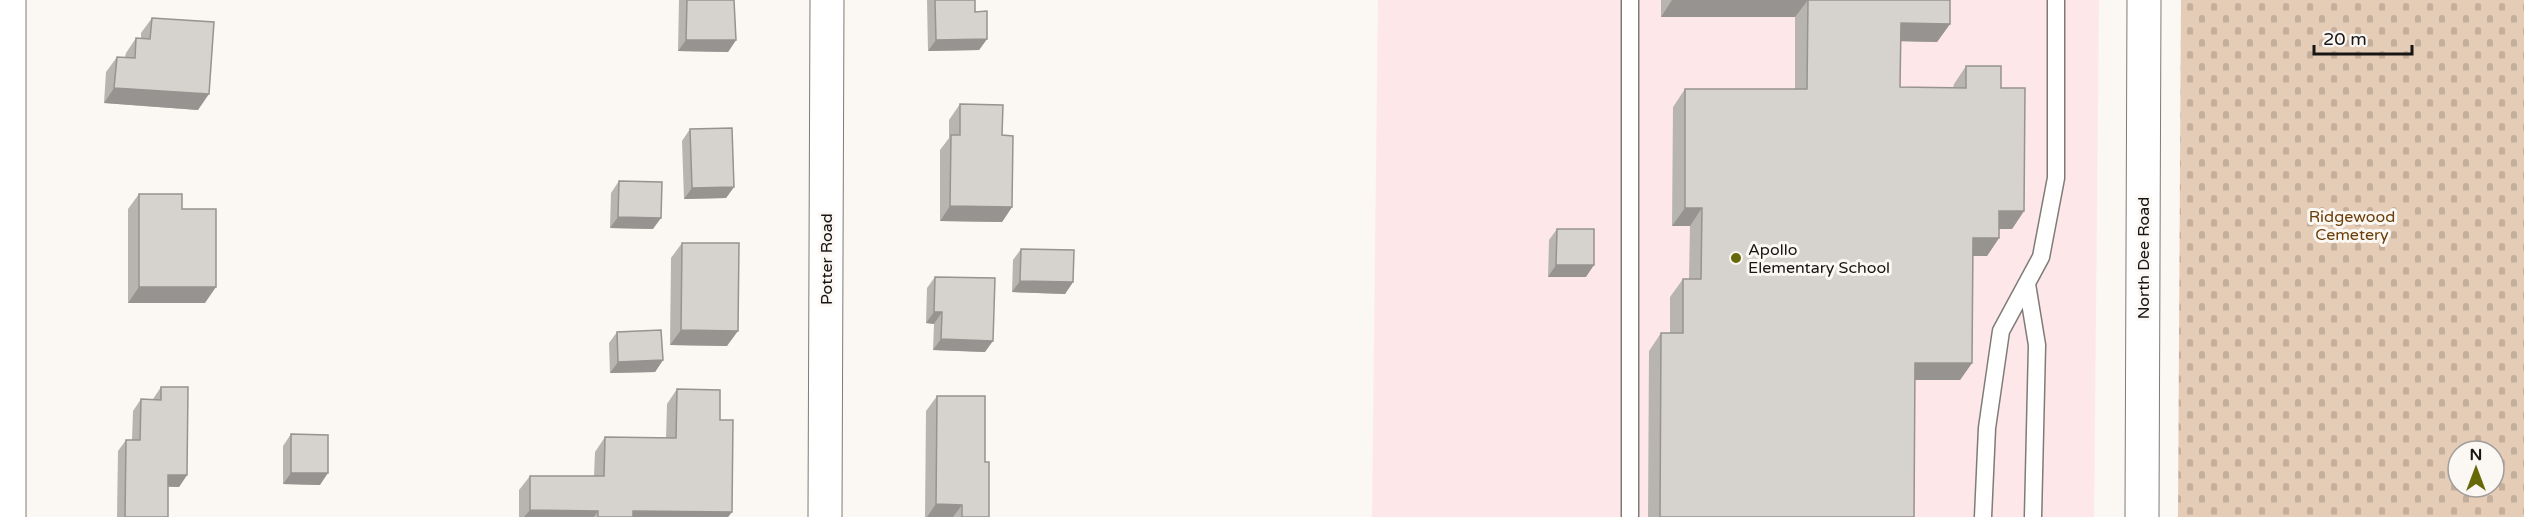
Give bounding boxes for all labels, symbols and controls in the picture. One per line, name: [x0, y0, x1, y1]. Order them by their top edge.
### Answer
scale bar: [2314, 18, 2412, 56]
text: 20 m: [2323, 28, 2367, 50]
street label: North Dee Road: [2134, 197, 2154, 319]
park label: Ridgewood Cemetery: [2309, 207, 2395, 245]
street label: Potter Road: [817, 213, 837, 305]
place label: Apollo Elementary School: [1748, 240, 1890, 278]
marker: Apollo Elementary School: [1729, 251, 1743, 265]
north arrow: [2446, 439, 2506, 499]
text: N: [2470, 445, 2482, 465]

